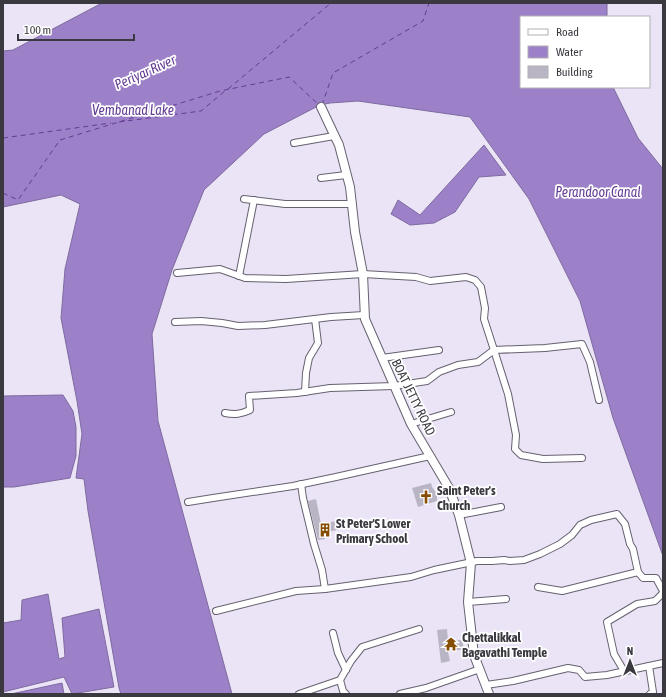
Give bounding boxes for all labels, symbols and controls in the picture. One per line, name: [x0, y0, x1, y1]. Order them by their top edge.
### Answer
scale bar: [18, 16, 134, 42]
legend: [520, 16, 650, 88]
text: 100 m: [24, 23, 51, 37]
text: Road: [556, 25, 579, 39]
text: Water: [556, 45, 583, 59]
water label: Periyar River: [112, 51, 179, 93]
text: Building: [556, 65, 594, 79]
water label: Vembanad Lake: [92, 102, 174, 118]
water label: Perandoor Canal: [555, 184, 641, 200]
street label: BOAT JETTY ROAD: [389, 356, 439, 438]
place label: Saint Peter's Church: [437, 483, 496, 513]
church icon: Saint Peter's Church: [418, 489, 434, 505]
place label: St Peter'S Lower Primary School: [336, 516, 411, 546]
building icon: St Peter'S Lower Primary School: [317, 522, 333, 538]
place label: Chettalikkal Bagavathi Temple: [462, 630, 547, 660]
temple icon: Chettalikkal Bagavathi Temple: [443, 636, 459, 652]
north arrow: [610, 641, 650, 681]
text: N: [627, 645, 633, 657]

